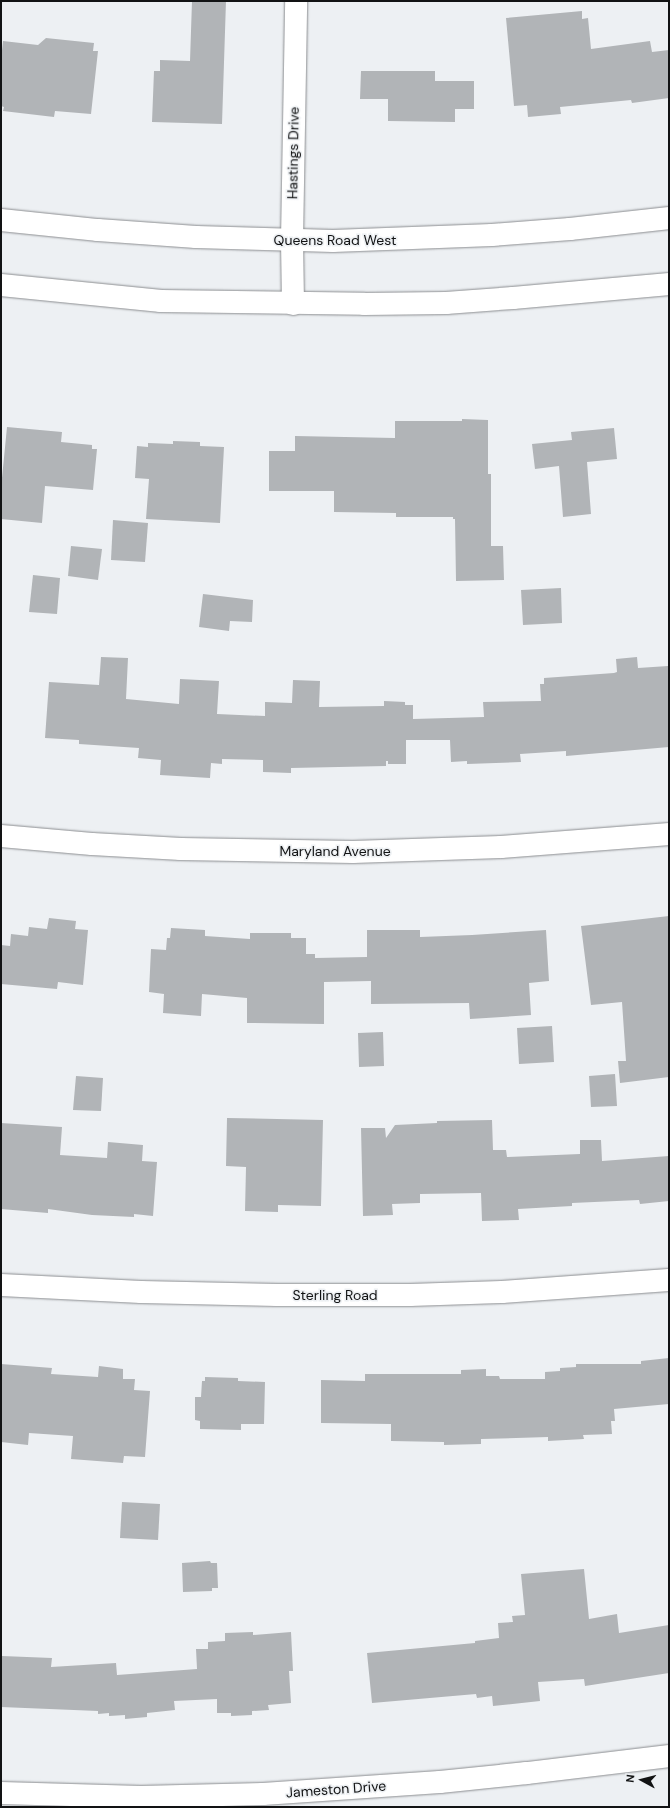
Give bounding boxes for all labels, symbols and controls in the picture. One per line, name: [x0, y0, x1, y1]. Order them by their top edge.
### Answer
street label: Hastings Drive: [284, 107, 302, 199]
street label: Queens Road West: [274, 232, 396, 248]
street label: Maryland Avenue: [279, 843, 391, 859]
street label: Sterling Road: [292, 1287, 378, 1303]
north arrow: [622, 1760, 662, 1800]
text: N: [623, 1774, 638, 1783]
street label: Jameston Drive: [285, 1777, 387, 1801]

